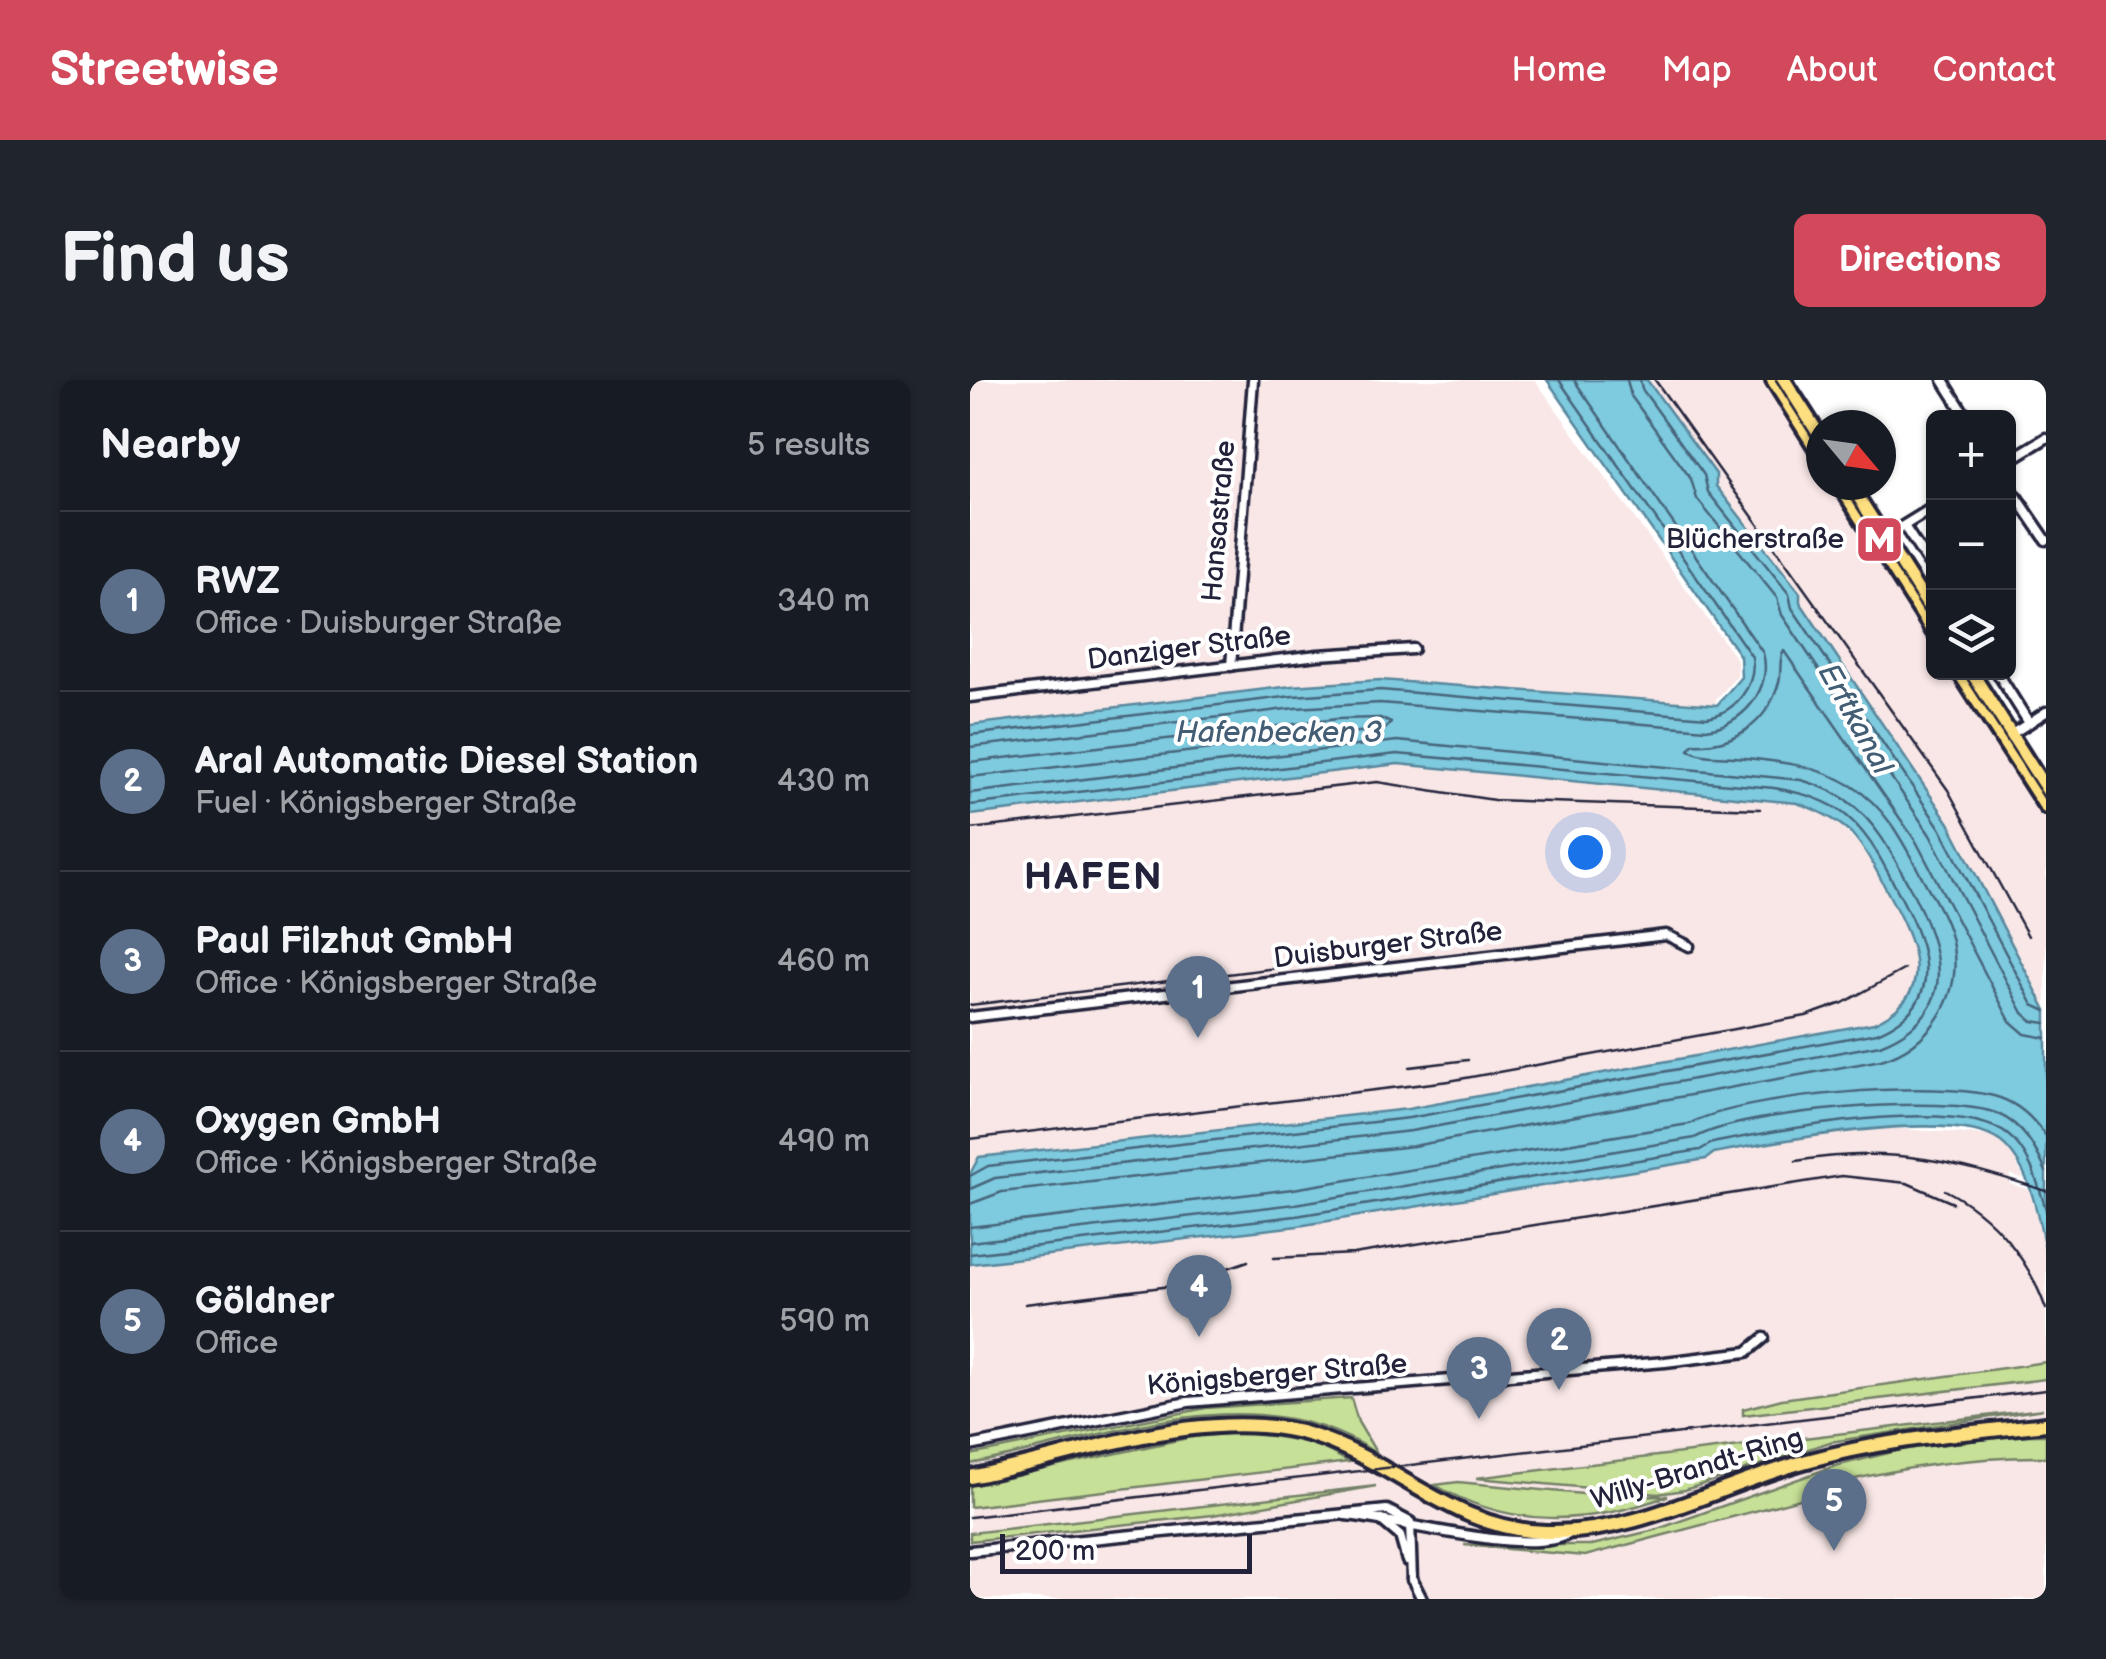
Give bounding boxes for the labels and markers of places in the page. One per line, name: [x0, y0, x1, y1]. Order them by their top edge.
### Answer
metro station icon: Blücherstraße: [1853, 513, 1905, 565]
place label: Blücherstraße: [1666, 523, 1844, 556]
pin: 1: [1166, 956, 1230, 1038]
pin: 4: [1166, 1254, 1232, 1337]
pin: 2: [1526, 1308, 1592, 1390]
pin: 3: [1446, 1336, 1512, 1419]
pin: 5: [1802, 1468, 1866, 1551]

